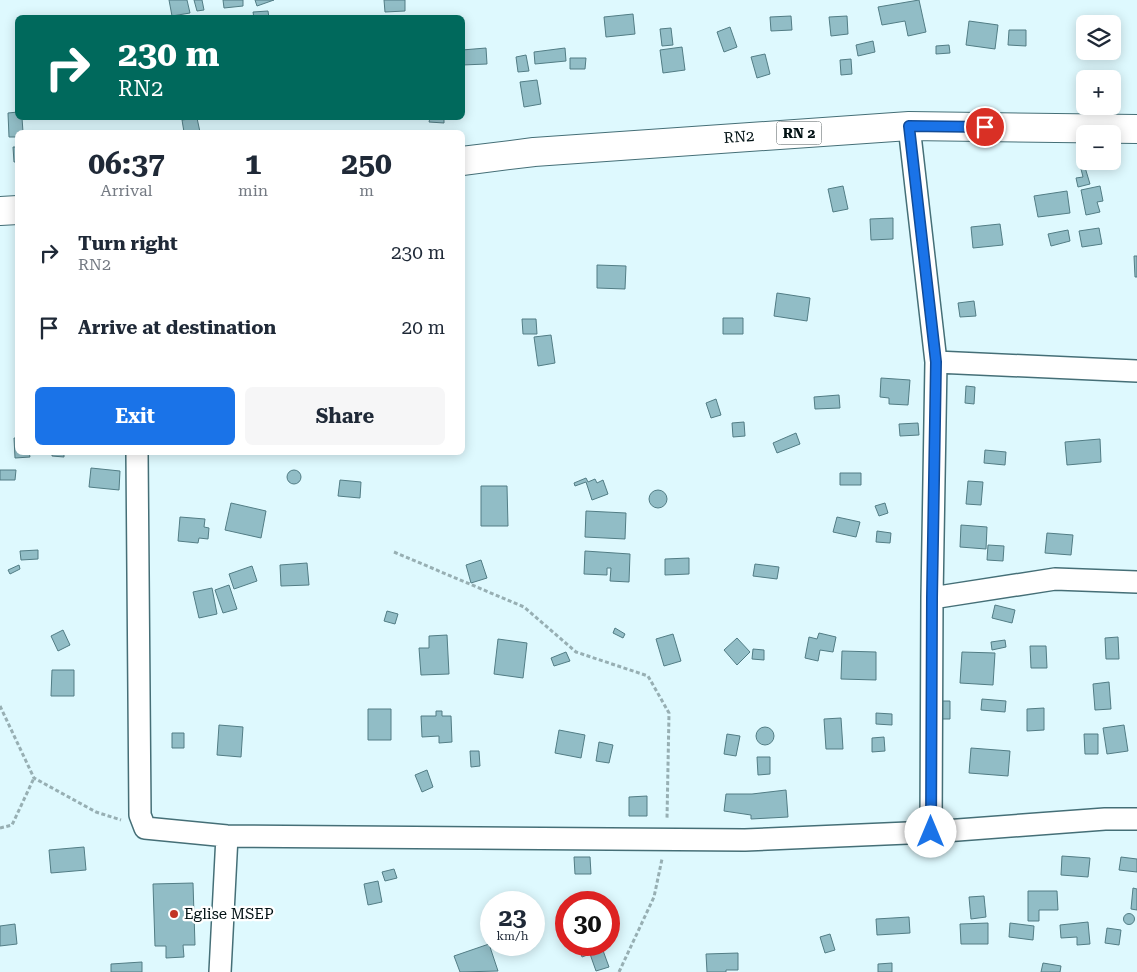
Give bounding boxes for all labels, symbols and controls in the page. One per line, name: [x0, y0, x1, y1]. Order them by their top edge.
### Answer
map controls: [1076, 15, 1121, 170]
button: layers: [1076, 15, 1121, 60]
text: 230 m: [118, 34, 219, 75]
icon: right: [35, 35, 100, 100]
button: +: [1076, 70, 1121, 115]
text: RN2: [118, 76, 163, 101]
pin: [964, 106, 1006, 148]
icon: arrive: [971, 113, 999, 141]
road number: RN 2: [776, 122, 822, 144]
button: −: [1076, 125, 1121, 170]
street label: RN2: [723, 127, 755, 147]
text: 06:37: [88, 146, 165, 181]
text: 1: [245, 146, 261, 181]
text: 250: [341, 146, 392, 181]
text: Arrival: [101, 181, 153, 200]
text: min: [238, 181, 268, 200]
text: m: [359, 181, 374, 200]
text: Turn right: [78, 232, 178, 255]
icon: right: [35, 239, 63, 267]
text: 230 m: [391, 241, 445, 264]
text: RN2: [78, 255, 111, 274]
icon: arrive: [35, 314, 63, 342]
text: Arrive at destination: [78, 316, 276, 339]
text: 20 m: [402, 316, 445, 339]
button: Exit: [35, 387, 235, 445]
button: Share: [245, 387, 445, 445]
position arrow: [904, 805, 956, 857]
speed limit sign: 30: [555, 891, 620, 956]
text: 23: [498, 903, 527, 932]
place label: Eglise MSEP: [184, 905, 274, 923]
marker: Eglise MSEP: [168, 908, 180, 920]
text: km/h: [496, 929, 529, 943]

